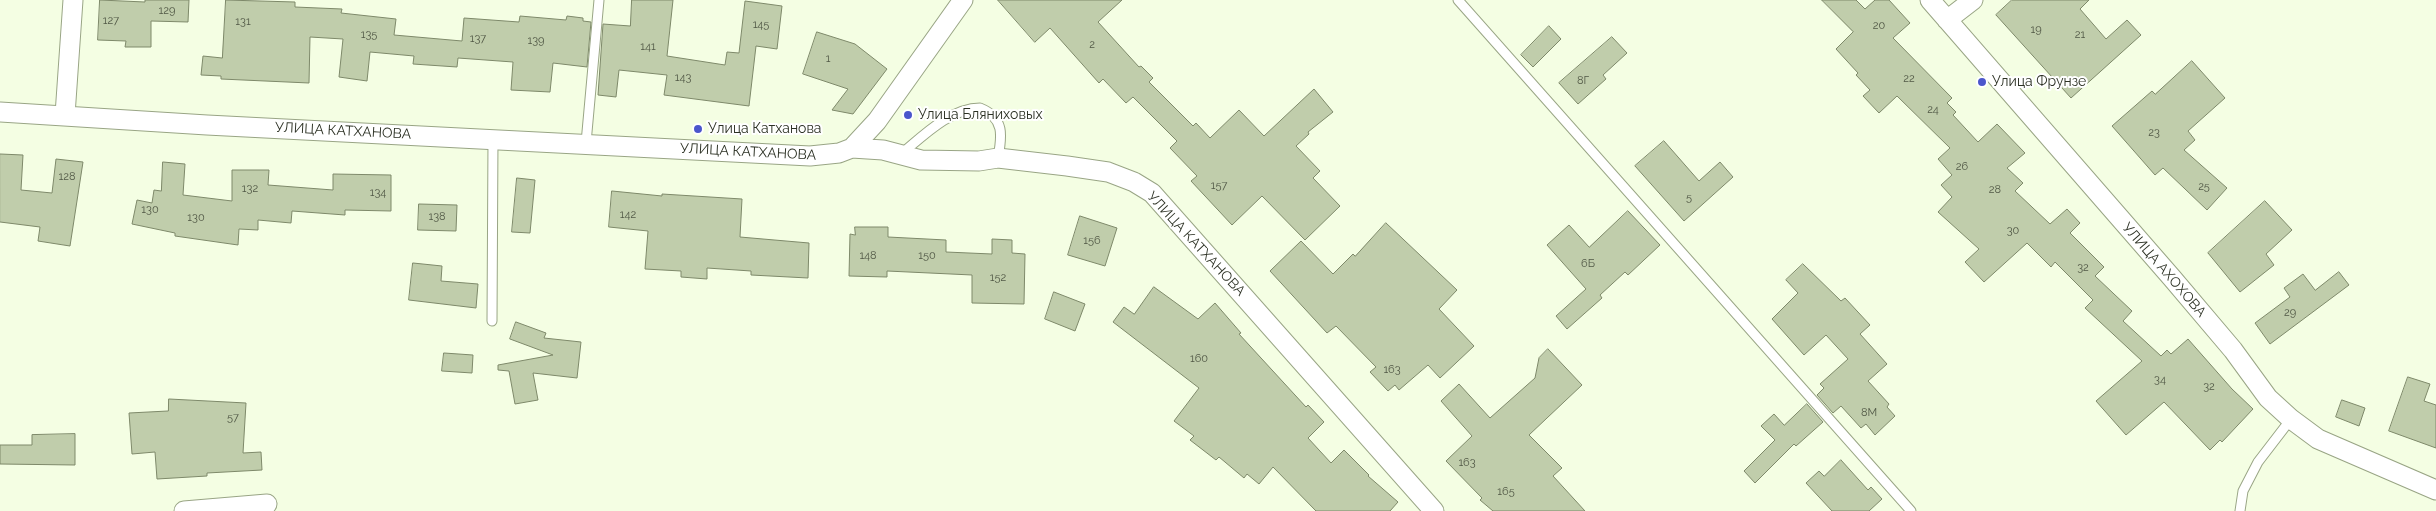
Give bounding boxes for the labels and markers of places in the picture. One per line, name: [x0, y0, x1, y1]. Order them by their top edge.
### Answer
place label: Улица Фрунзе: [1992, 74, 2086, 90]
marker: Улица Фрунзе: [1976, 76, 1988, 88]
place label: Улица Бляниховых: [918, 107, 1042, 123]
marker: Улица Бляниховых: [902, 109, 914, 121]
place label: Улица Катханова: [708, 121, 821, 137]
marker: Улица Катханова: [692, 123, 704, 135]

